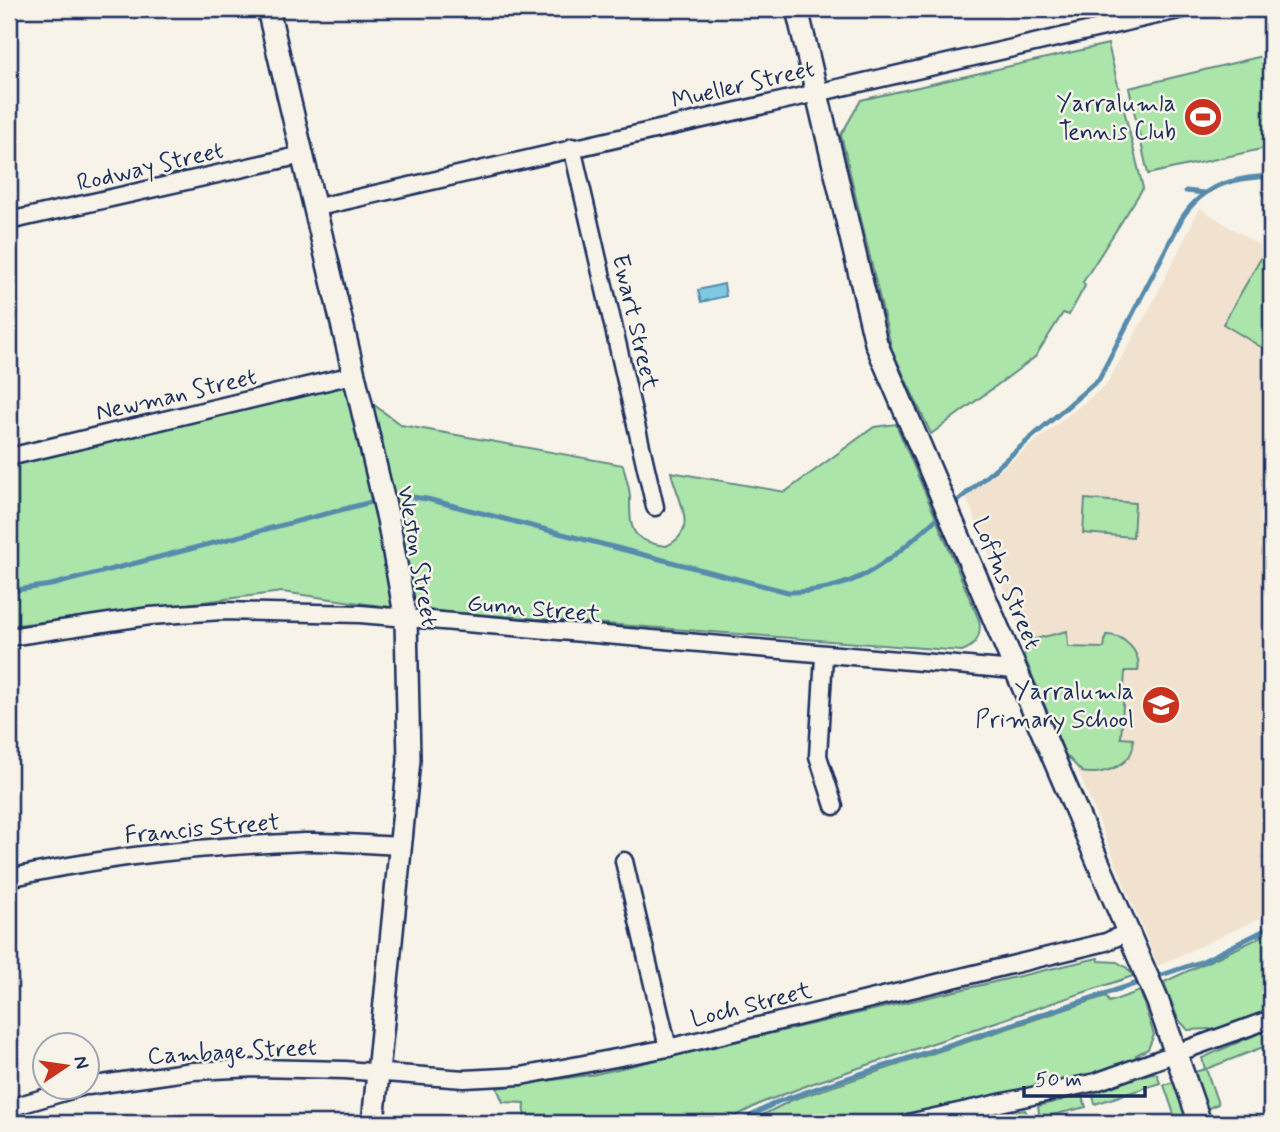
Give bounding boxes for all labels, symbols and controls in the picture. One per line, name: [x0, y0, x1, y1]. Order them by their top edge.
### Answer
street label: Mueller Street: [669, 54, 818, 117]
place label: Yarralumla Tennis Club: [1057, 89, 1176, 148]
sports icon: Yarralumla Tennis Club: [1182, 96, 1224, 138]
street label: Rodway Street: [74, 136, 227, 199]
street label: Ewart Street: [604, 251, 665, 393]
street label: Newman Street: [93, 362, 260, 429]
street label: Weston Street: [389, 483, 444, 629]
street label: Loftus Street: [964, 513, 1047, 654]
street label: Gunn Street: [466, 588, 602, 631]
place label: Yarralumla Primary School: [975, 677, 1134, 736]
school or university icon: Yarralumla Primary School: [1140, 684, 1182, 726]
street label: Francis Street: [123, 807, 281, 852]
street label: Loch Street: [688, 975, 815, 1035]
north arrow: [32, 1030, 102, 1100]
street label: Cambage Street: [147, 1033, 318, 1072]
text: N: [67, 1054, 95, 1071]
scale bar: [1024, 1055, 1145, 1099]
text: 50 m: [1035, 1066, 1082, 1094]

